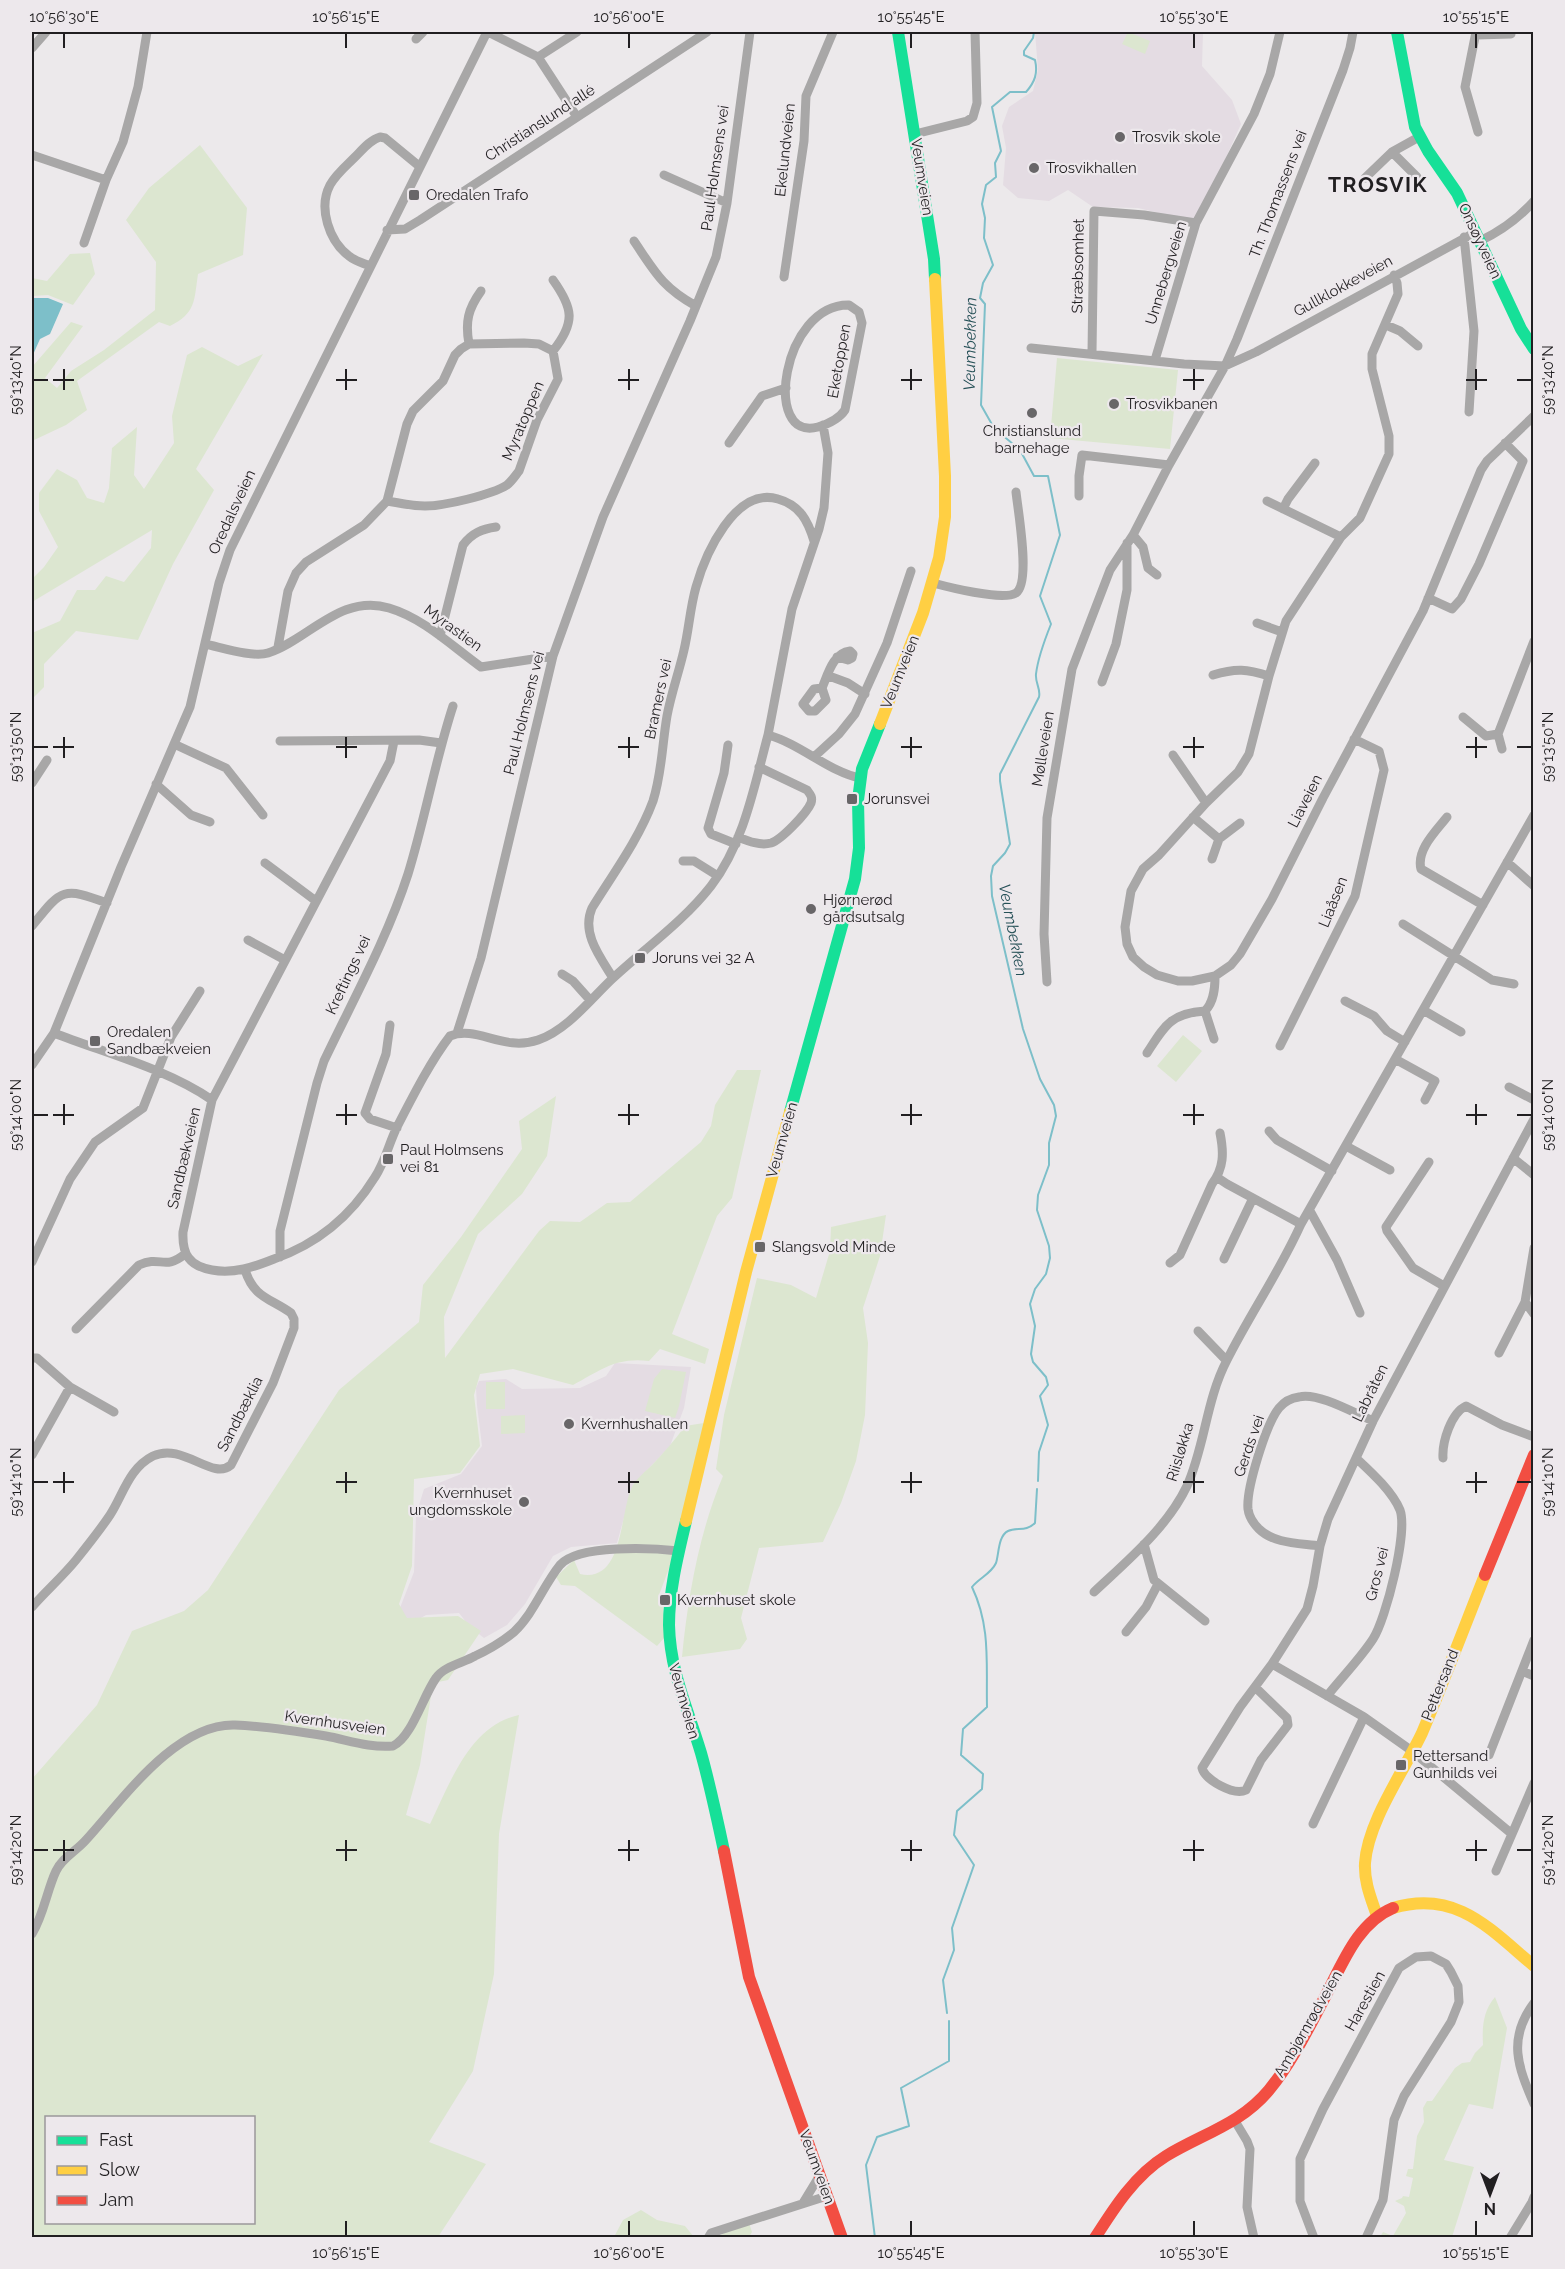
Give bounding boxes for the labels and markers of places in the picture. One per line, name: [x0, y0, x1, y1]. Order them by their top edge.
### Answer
place label: Trosvik skole: [1132, 128, 1221, 146]
marker: Trosvik skole: [1113, 130, 1127, 144]
place label: Trosvikhallen: [1046, 159, 1137, 177]
marker: Trosvikhallen: [1027, 161, 1041, 175]
place label: Oredalen Trafo: [426, 186, 528, 204]
marker: Oredalen Trafo: [407, 188, 421, 202]
place label: Trosvikbanen: [1126, 395, 1218, 413]
marker: Trosvikbanen: [1107, 397, 1121, 411]
marker: Christianslund barnehage: [1025, 406, 1039, 420]
place label: Christianslund barnehage: [983, 422, 1081, 457]
place label: Jorunsvei: [864, 790, 930, 808]
marker: Jorunsvei: [845, 792, 859, 806]
place label: Hjørnerød gårdsutsalg: [823, 891, 905, 926]
marker: Hjørnerød gårdsutsalg: [804, 902, 818, 916]
place label: Joruns vei 32 A: [652, 949, 755, 967]
marker: Joruns vei 32 A: [633, 951, 647, 965]
place label: Oredalen Sandbækveien: [107, 1023, 211, 1058]
marker: Oredalen Sandbækveien: [88, 1034, 102, 1048]
place label: Paul Holmsens vei 81: [400, 1141, 504, 1176]
marker: Paul Holmsens vei 81: [381, 1152, 395, 1166]
place label: Slangsvold Minde: [772, 1238, 896, 1256]
marker: Slangsvold Minde: [753, 1240, 767, 1254]
place label: Kvernhushallen: [581, 1415, 688, 1433]
marker: Kvernhushallen: [562, 1417, 576, 1431]
place label: Kvernhuset ungdomsskole: [409, 1484, 512, 1519]
marker: Kvernhuset ungdomsskole: [517, 1495, 531, 1509]
place label: Kvernhuset skole: [677, 1591, 796, 1609]
marker: Kvernhuset skole: [658, 1593, 672, 1607]
place label: Pettersand Gunhilds vei: [1413, 1747, 1497, 1782]
marker: Pettersand Gunhilds vei: [1394, 1758, 1408, 1772]

